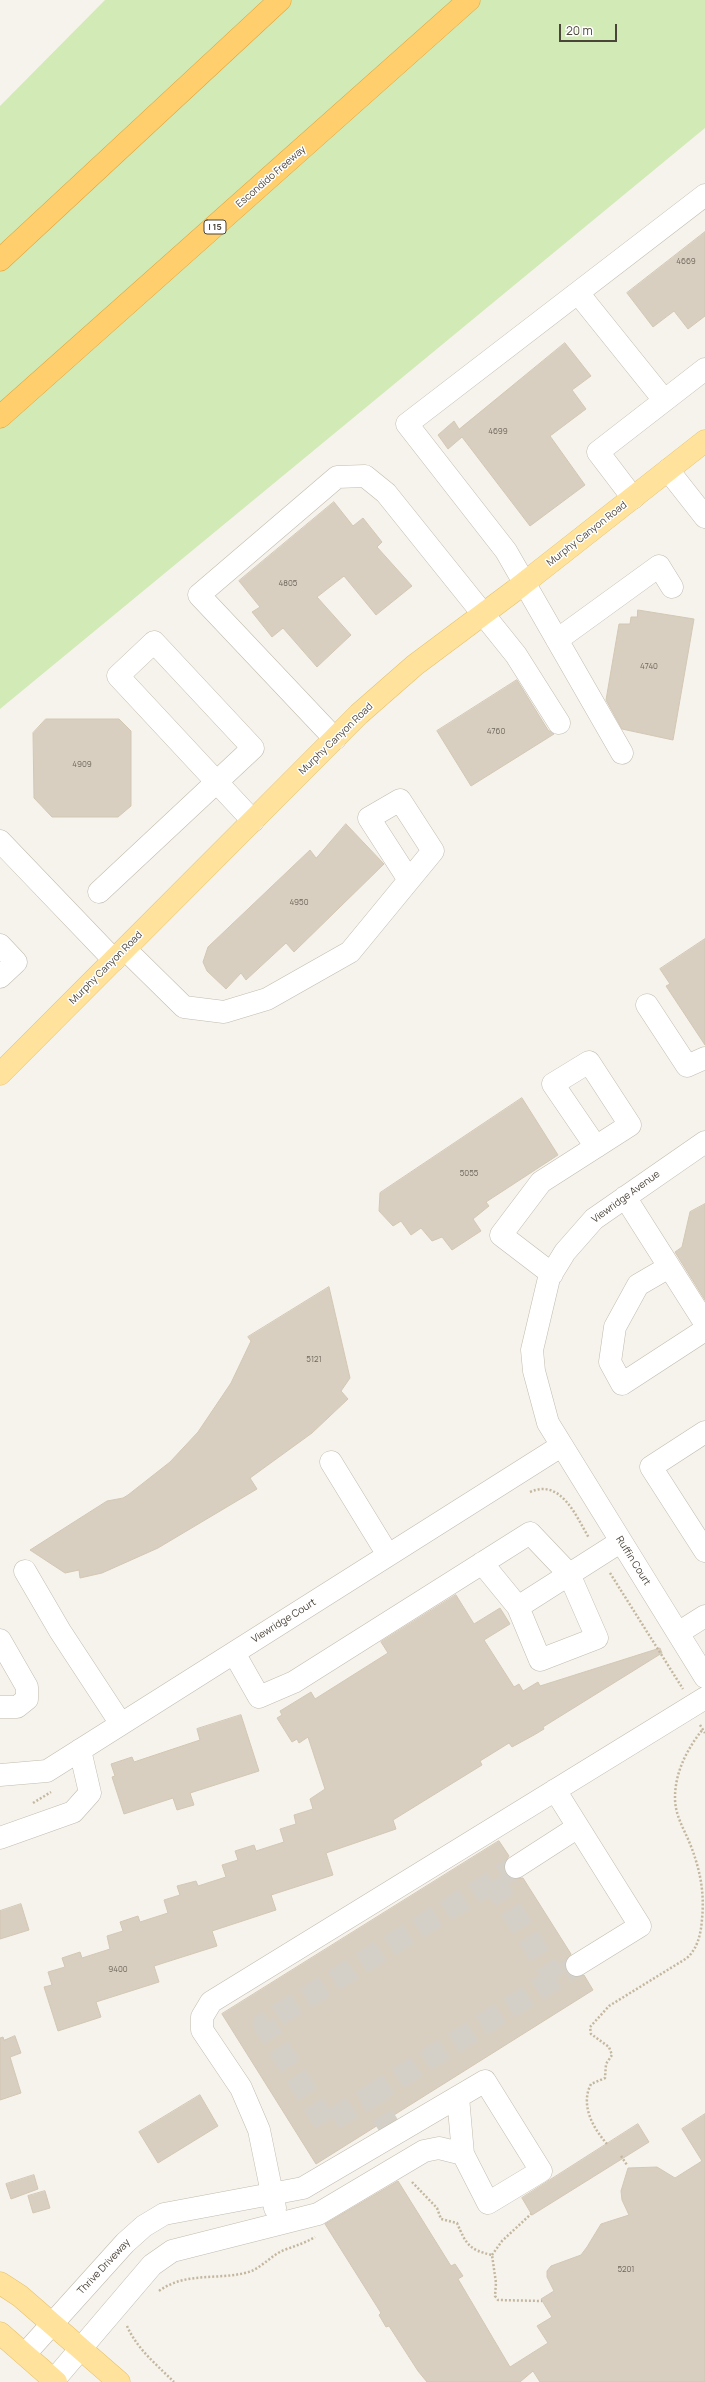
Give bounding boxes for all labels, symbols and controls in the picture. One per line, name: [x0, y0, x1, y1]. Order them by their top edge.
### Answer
scale bar: [561, 16, 619, 42]
text: 20 m: [566, 22, 593, 39]
street label: Escondido Freeway: [234, 144, 308, 210]
road number: I 15: [204, 220, 226, 234]
house number: 4669: [676, 257, 696, 267]
house number: 4699: [488, 427, 508, 437]
street label: Murphy Canyon Road: [545, 499, 629, 569]
house number: 4805: [279, 579, 297, 589]
house number: 4740: [640, 662, 658, 672]
street label: Murphy Canyon Road: [297, 701, 375, 777]
house number: 4760: [487, 727, 505, 737]
house number: 4909: [72, 760, 92, 770]
house number: 4950: [289, 898, 309, 908]
street label: Murphy Canyon Road: [67, 929, 145, 1007]
street label: Viewridge Avenue: [590, 1168, 662, 1226]
house number: 5055: [460, 1169, 478, 1179]
house number: 5121: [306, 1355, 322, 1365]
street label: Ruffin Court: [613, 1534, 653, 1588]
street label: Viewridge Court: [250, 1596, 318, 1646]
house number: 9400: [108, 1965, 128, 1975]
street label: Thrive Driveway: [75, 2237, 133, 2297]
house number: 5201: [618, 2265, 634, 2275]

